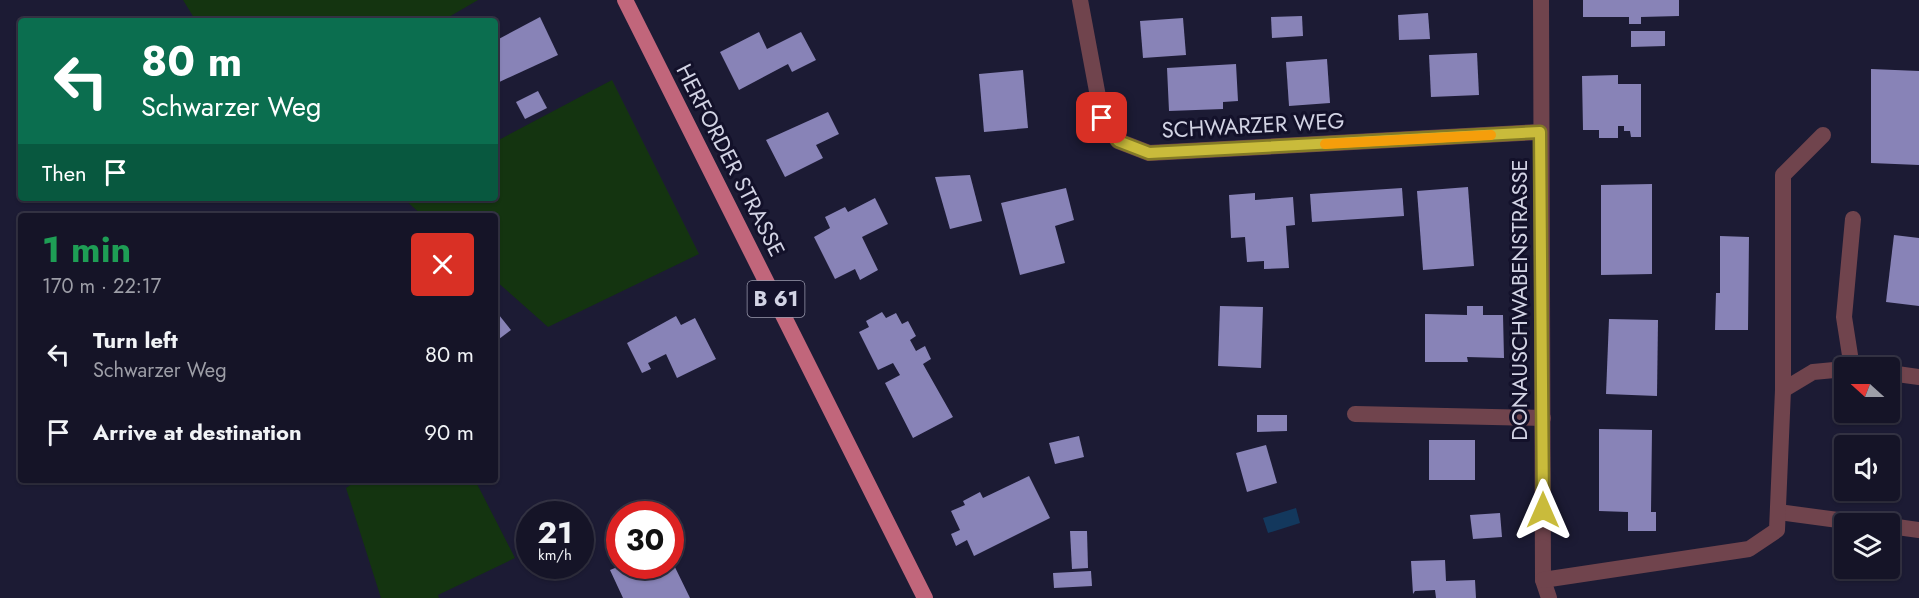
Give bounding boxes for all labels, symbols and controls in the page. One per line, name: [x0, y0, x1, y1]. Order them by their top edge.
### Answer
text: 80 m: [141, 31, 242, 92]
icon: left: [42, 42, 120, 120]
street label: HERFORDER STRASSE: [669, 58, 793, 262]
text: Schwarzer Weg: [141, 87, 321, 126]
pin: [1076, 92, 1127, 143]
icon: arrive: [1085, 101, 1118, 134]
street label: SCHWARZER WEG: [1161, 104, 1345, 146]
icon: arrive: [99, 156, 132, 189]
text: Then: [42, 157, 87, 189]
street label: DONAUSCHWABENSTRASSE: [1503, 159, 1535, 441]
text: 1 min: [42, 223, 131, 275]
button: close: [411, 233, 474, 296]
text: 170 m · 22:17: [42, 272, 161, 301]
road number: B 61: [748, 281, 804, 317]
text: Turn left: [93, 324, 178, 356]
icon: left: [42, 338, 75, 371]
text: 80 m: [425, 338, 474, 370]
text: Schwarzer Weg: [93, 356, 227, 385]
north arrow: [1834, 357, 1900, 423]
map controls: [1834, 357, 1900, 579]
icon: arrive: [42, 416, 75, 449]
text: Arrive at destination: [93, 416, 302, 448]
text: 90 m: [424, 416, 474, 448]
button: sound: [1834, 435, 1900, 501]
position arrow: [1511, 478, 1575, 542]
speed limit sign: 30: [606, 501, 684, 579]
text: 21: [538, 511, 572, 554]
button: layers: [1834, 513, 1900, 579]
text: km/h: [538, 544, 572, 566]

